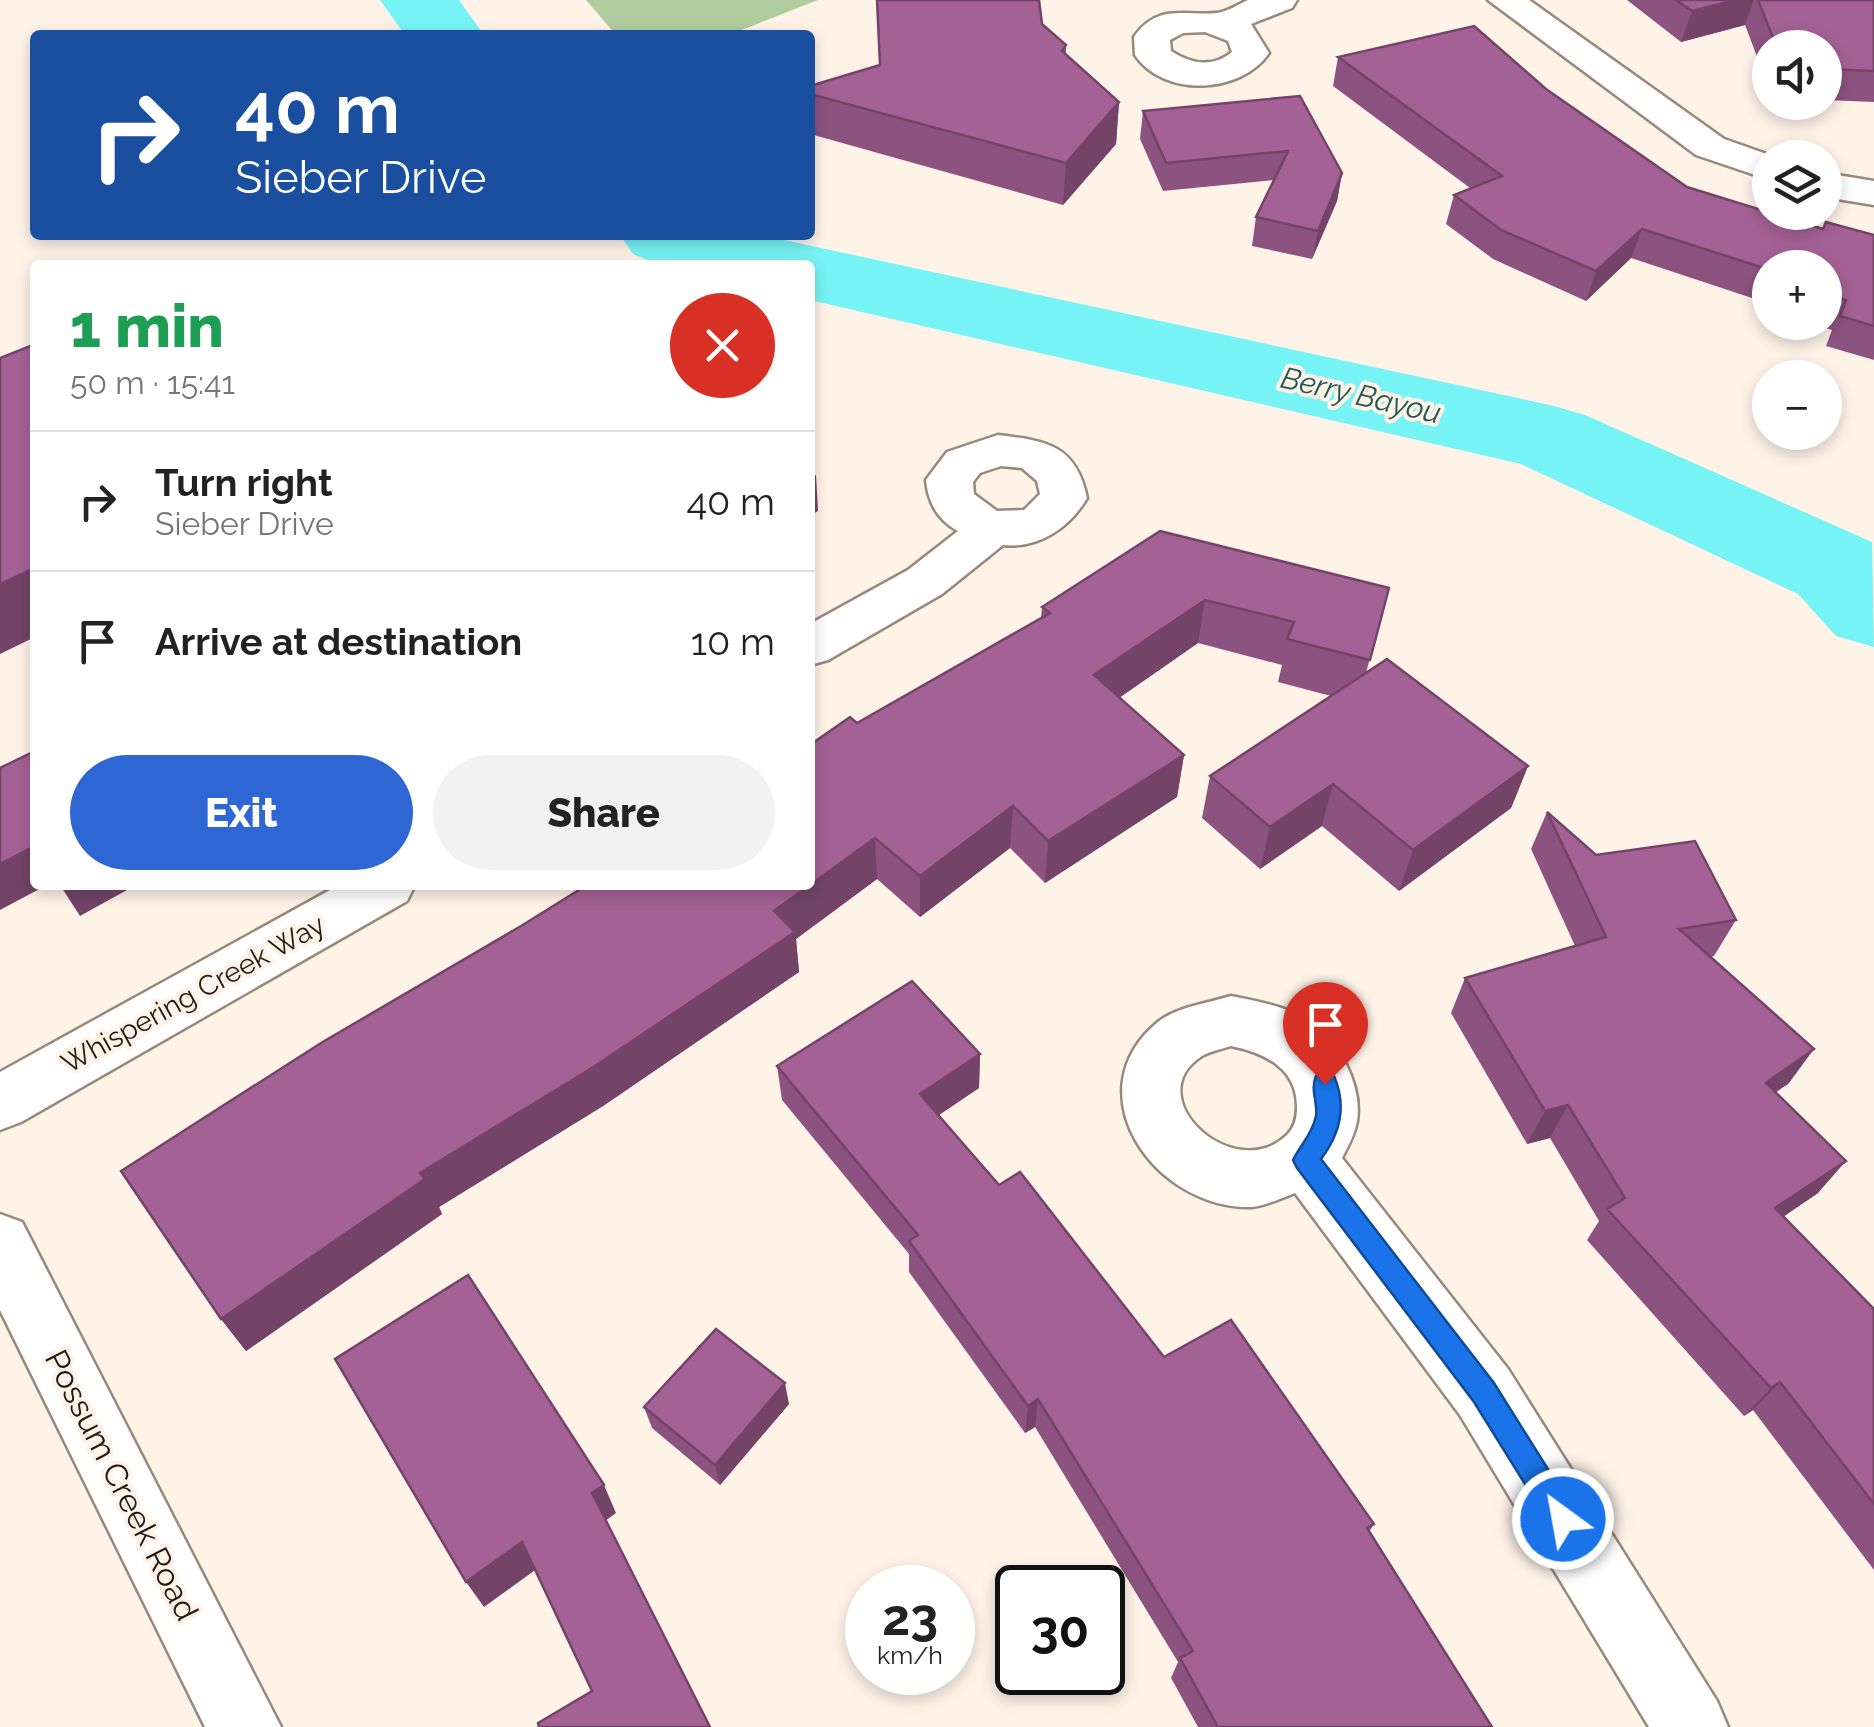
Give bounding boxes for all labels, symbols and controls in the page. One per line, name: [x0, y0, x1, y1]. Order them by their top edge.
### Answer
map controls: [1752, 30, 1842, 450]
button: sound: [1752, 30, 1842, 120]
text: 40 m: [235, 67, 400, 149]
icon: right: [70, 70, 200, 200]
button: layers: [1752, 140, 1842, 230]
text: Sieber Drive: [235, 151, 486, 204]
button: +: [1752, 250, 1842, 340]
text: 1 min: [70, 291, 224, 361]
button: close: [670, 293, 775, 398]
water label: Berry Bayou: [1278, 360, 1444, 430]
button: −: [1752, 360, 1842, 450]
text: 50 m · 15:41: [70, 364, 235, 401]
text: Turn right: [155, 460, 332, 505]
icon: right: [70, 474, 125, 529]
text: 40 m: [686, 479, 775, 524]
text: Sieber Drive: [155, 505, 334, 542]
icon: arrive: [70, 614, 125, 669]
text: Arrive at destination: [155, 619, 522, 664]
text: 10 m: [691, 619, 775, 664]
button: Exit: [70, 755, 413, 870]
button: Share: [433, 755, 775, 870]
street label: Whispering Creek Way: [56, 908, 330, 1080]
pin: [1283, 982, 1368, 1085]
icon: arrive: [1298, 997, 1353, 1052]
street label: Possum Creek Road: [38, 1344, 206, 1626]
position arrow: [1511, 1467, 1615, 1571]
speed limit sign: 30: [995, 1565, 1125, 1695]
text: 23: [882, 1588, 938, 1647]
text: km/h: [877, 1640, 943, 1670]

